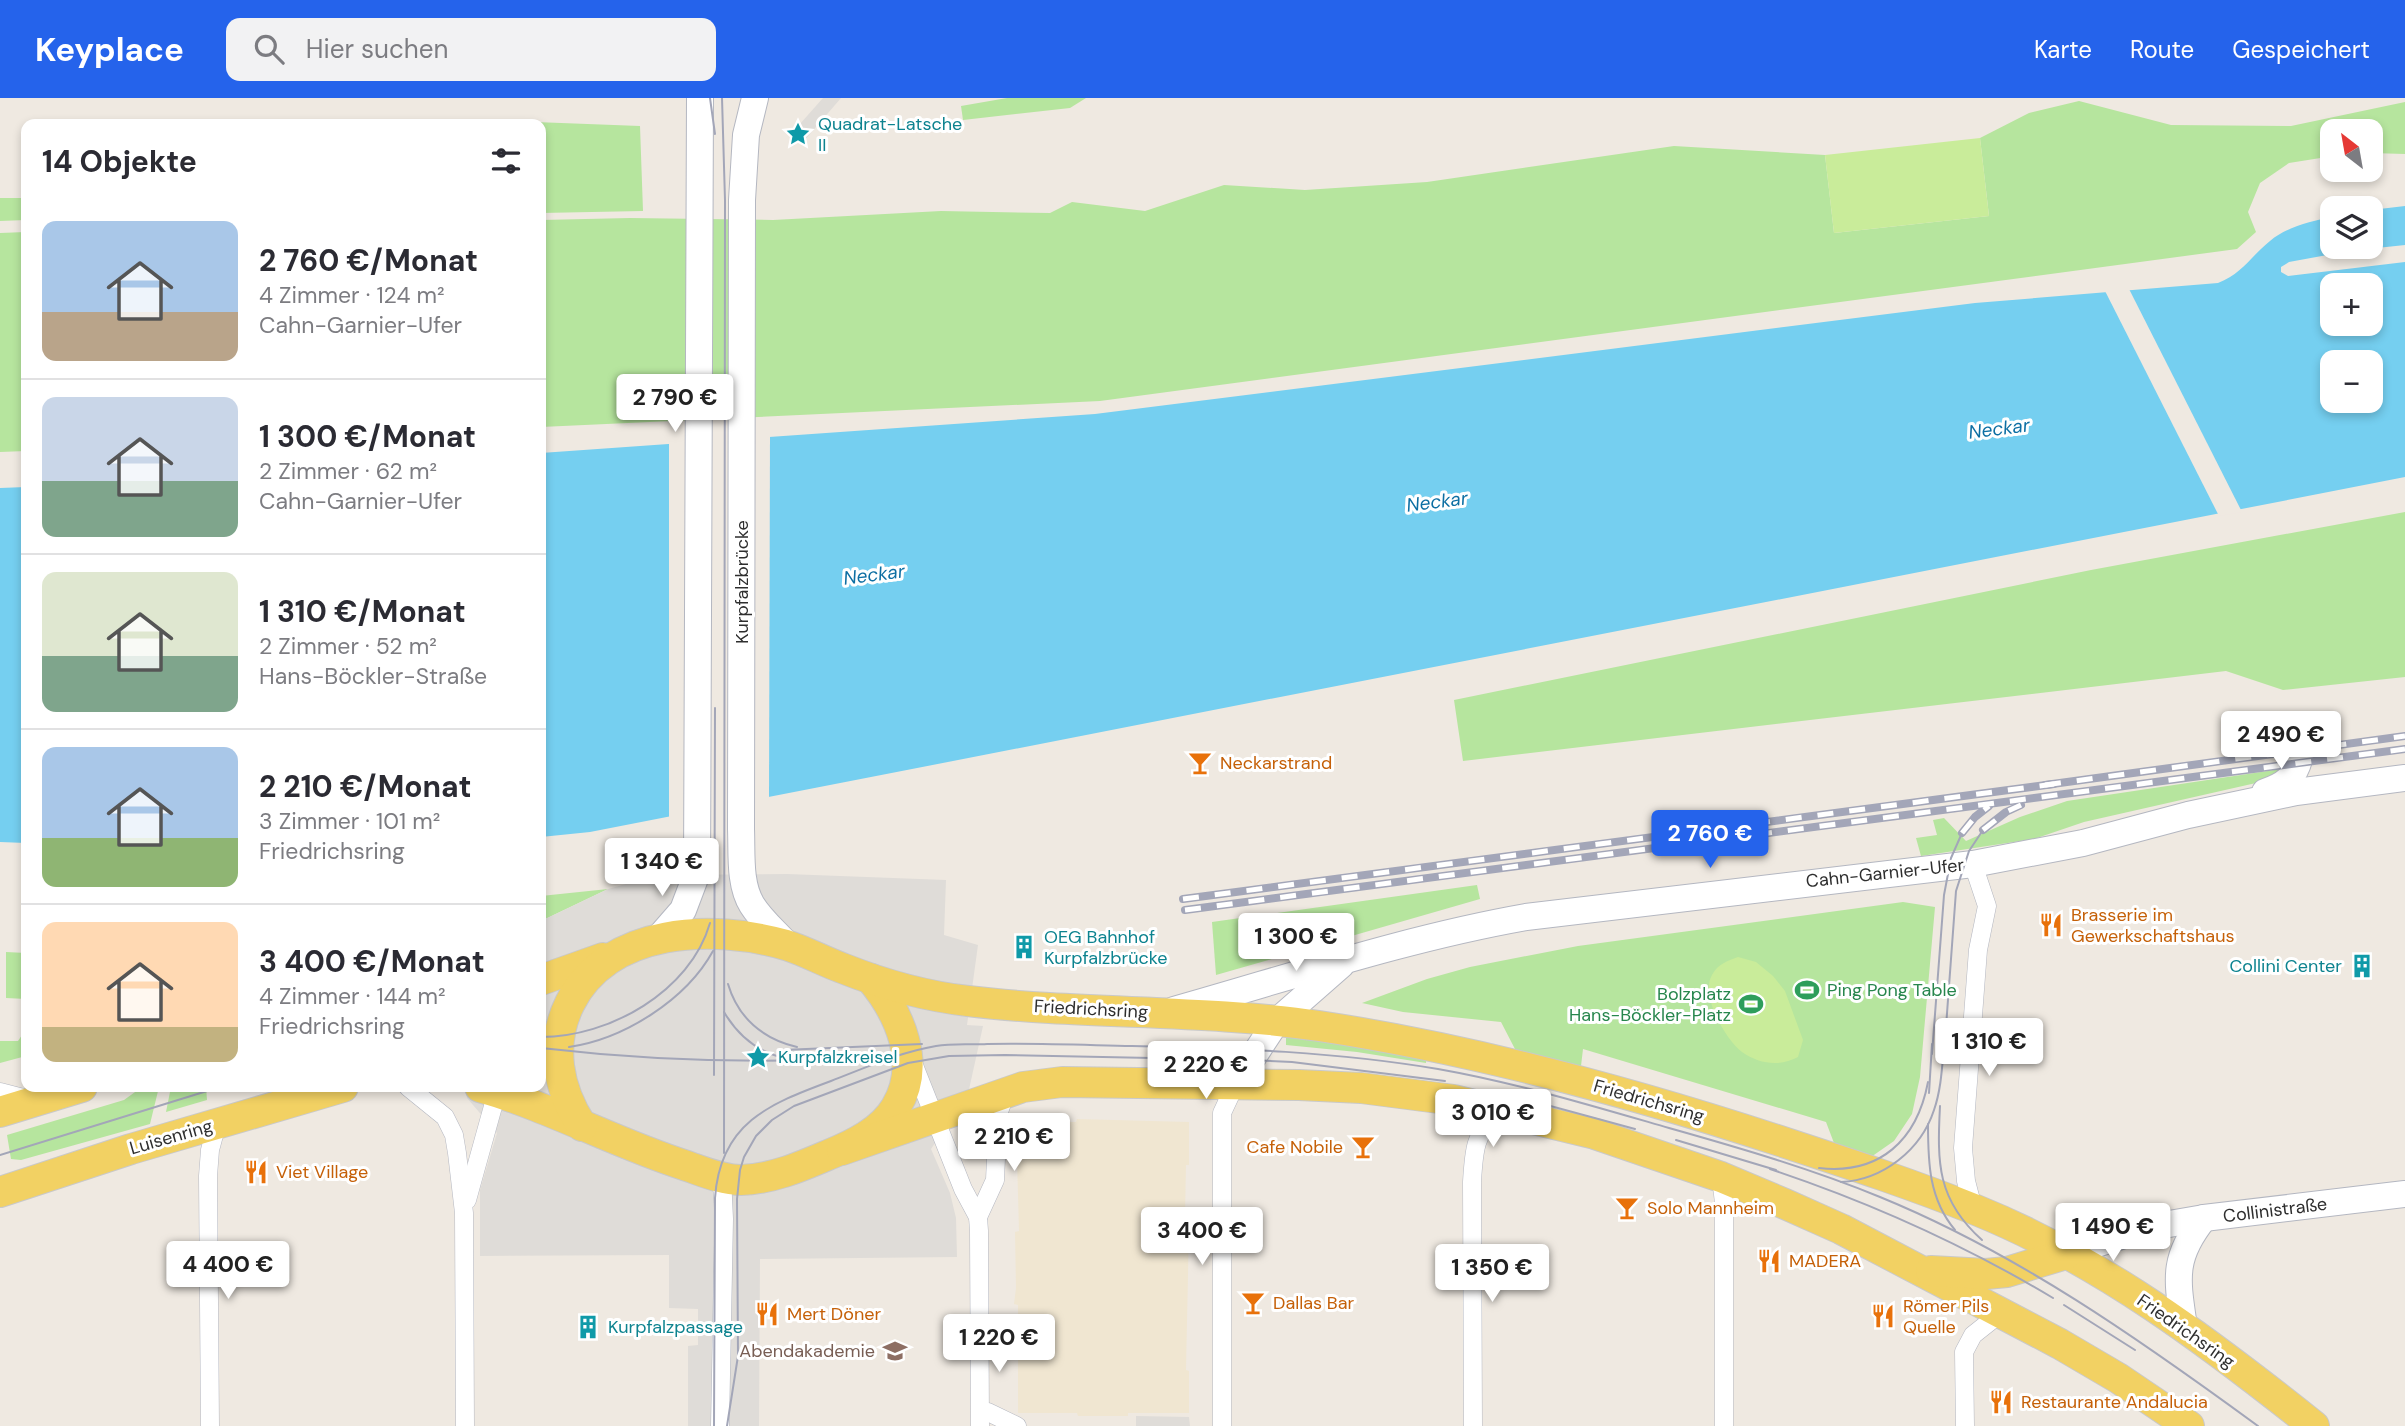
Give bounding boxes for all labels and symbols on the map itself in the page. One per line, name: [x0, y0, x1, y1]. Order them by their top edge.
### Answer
place label: Quadrat-Latsche II: [818, 112, 962, 157]
north arrow: [2320, 119, 2384, 182]
place icon: Quadrat-Latsche II: [784, 120, 812, 148]
pin: 2 790 €: [610, 374, 740, 434]
water label: Neckar: [1967, 412, 2032, 445]
water label: Neckar: [1405, 485, 1470, 518]
street label: Kurpfalzbrücke: [730, 520, 754, 644]
water label: Neckar: [842, 558, 907, 591]
pin: 2 490 €: [2216, 712, 2346, 771]
bar icon: Neckarstrand: [1186, 749, 1214, 777]
place label: Neckarstrand: [1220, 751, 1332, 775]
pin: 2 760 €: [1645, 810, 1775, 870]
pin: 1 340 €: [597, 838, 727, 898]
street label: Cahn-Garnier-Ufer: [1805, 853, 1966, 893]
place label: Brasserie im Gewerkschaftshaus: [2071, 903, 2235, 948]
restaurant icon: Brasserie im Gewerkschaftshaus: [2037, 911, 2065, 939]
pin: 1 300 €: [1231, 914, 1361, 973]
place label: OEG Bahnhof Kurpfalzbrücke: [1044, 925, 1167, 970]
building icon: OEG Bahnhof Kurpfalzbrücke: [1010, 933, 1038, 961]
building icon: Collini Center: [2348, 952, 2376, 980]
place label: Collini Center: [2229, 954, 2342, 978]
sports icon: Ping Pong Table: [1793, 976, 1821, 1004]
place label: Ping Pong Table: [1827, 978, 1957, 1002]
place label: Bolzplatz Hans-Böckler-Platz: [1569, 982, 1731, 1027]
sports icon: Bolzplatz Hans-Böckler-Platz: [1737, 990, 1765, 1018]
street label: Friedrichsring: [1033, 994, 1149, 1024]
pin: 1 310 €: [1924, 1018, 2054, 1078]
pin: 2 220 €: [1141, 1042, 1271, 1101]
place icon: Kurpfalzkreisel: [744, 1043, 772, 1071]
place label: Kurpfalzkreisel: [778, 1045, 897, 1069]
street label: Friedrichsring: [1591, 1074, 1707, 1128]
pin: 3 010 €: [1428, 1090, 1558, 1149]
street label: Luisenring: [127, 1114, 215, 1160]
pin: 2 210 €: [949, 1114, 1079, 1173]
bar icon: Cafe Nobile: [1349, 1133, 1377, 1161]
place label: Cafe Nobile: [1247, 1135, 1343, 1159]
restaurant icon: Viet Village: [242, 1158, 270, 1186]
place label: Viet Village: [276, 1160, 368, 1184]
street label: Collinistraße: [2222, 1192, 2328, 1228]
bar icon: Solo Mannheim: [1613, 1194, 1641, 1222]
place label: Solo Mannheim: [1647, 1196, 1774, 1220]
pin: 1 490 €: [2048, 1204, 2178, 1263]
pin: 3 400 €: [1137, 1208, 1267, 1267]
pin: 4 400 €: [163, 1242, 293, 1301]
pin: 1 350 €: [1427, 1244, 1557, 1304]
restaurant icon: MADERA: [1755, 1247, 1783, 1275]
place label: MADERA: [1789, 1249, 1861, 1273]
street label: Friedrichsring: [2132, 1288, 2240, 1374]
bar icon: Dallas Bar: [1239, 1289, 1267, 1317]
place label: Dallas Bar: [1273, 1291, 1354, 1315]
place label: Römer Pils Quelle: [1903, 1294, 1989, 1339]
restaurant icon: Mert Döner: [753, 1300, 781, 1328]
place label: Mert Döner: [787, 1302, 881, 1326]
restaurant icon: Römer Pils Quelle: [1869, 1302, 1897, 1330]
building icon: Kurpfalzpassage: [574, 1313, 602, 1341]
pin: 1 220 €: [934, 1314, 1064, 1374]
place label: Kurpfalzpassage: [608, 1315, 743, 1339]
school or university icon: Abendakademie: [881, 1337, 909, 1365]
place label: Abendakademie: [739, 1339, 875, 1363]
restaurant icon: Restaurante Andalucia: [1987, 1388, 2015, 1416]
place label: Restaurante Andalucia: [2021, 1390, 2208, 1414]

